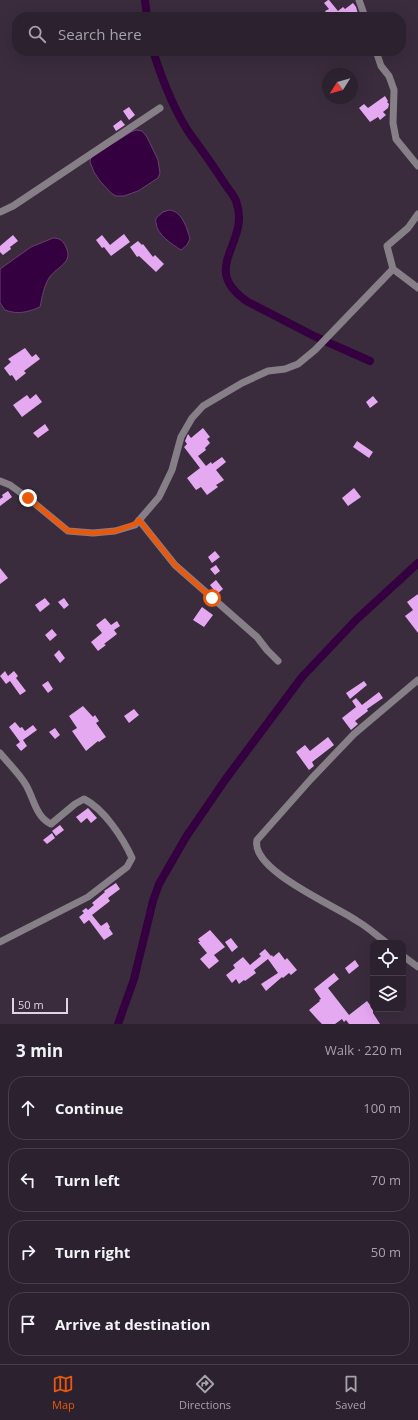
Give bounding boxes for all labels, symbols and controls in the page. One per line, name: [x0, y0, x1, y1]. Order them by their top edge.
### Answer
search box: [12, 12, 406, 56]
icon: search: [26, 23, 48, 45]
text: Search here: [58, 24, 142, 44]
north arrow: [322, 68, 358, 104]
route end: [19, 489, 37, 507]
route start: [203, 589, 221, 607]
map controls: [370, 940, 406, 1012]
button: locate: [370, 940, 406, 976]
button: layers: [370, 976, 406, 1012]
scale bar: [12, 996, 68, 1015]
text: 50 m: [18, 997, 44, 1012]
text: 3 min: [16, 1039, 63, 1062]
text: Walk · 220 m: [325, 1041, 402, 1059]
icon: ahead: [17, 1097, 39, 1119]
text: Continue: [55, 1098, 123, 1118]
text: 100 m: [363, 1099, 401, 1117]
icon: left: [17, 1169, 39, 1191]
text: Turn left: [55, 1170, 120, 1190]
text: 70 m: [371, 1171, 401, 1189]
icon: right: [17, 1241, 39, 1263]
text: Turn right: [55, 1242, 130, 1262]
text: 50 m: [371, 1243, 401, 1261]
icon: arrive: [17, 1313, 39, 1335]
text: Arrive at destination: [55, 1314, 210, 1334]
tab: Map: [52, 1373, 75, 1412]
tab: Directions: [179, 1373, 231, 1412]
tab: Saved: [335, 1373, 366, 1412]

